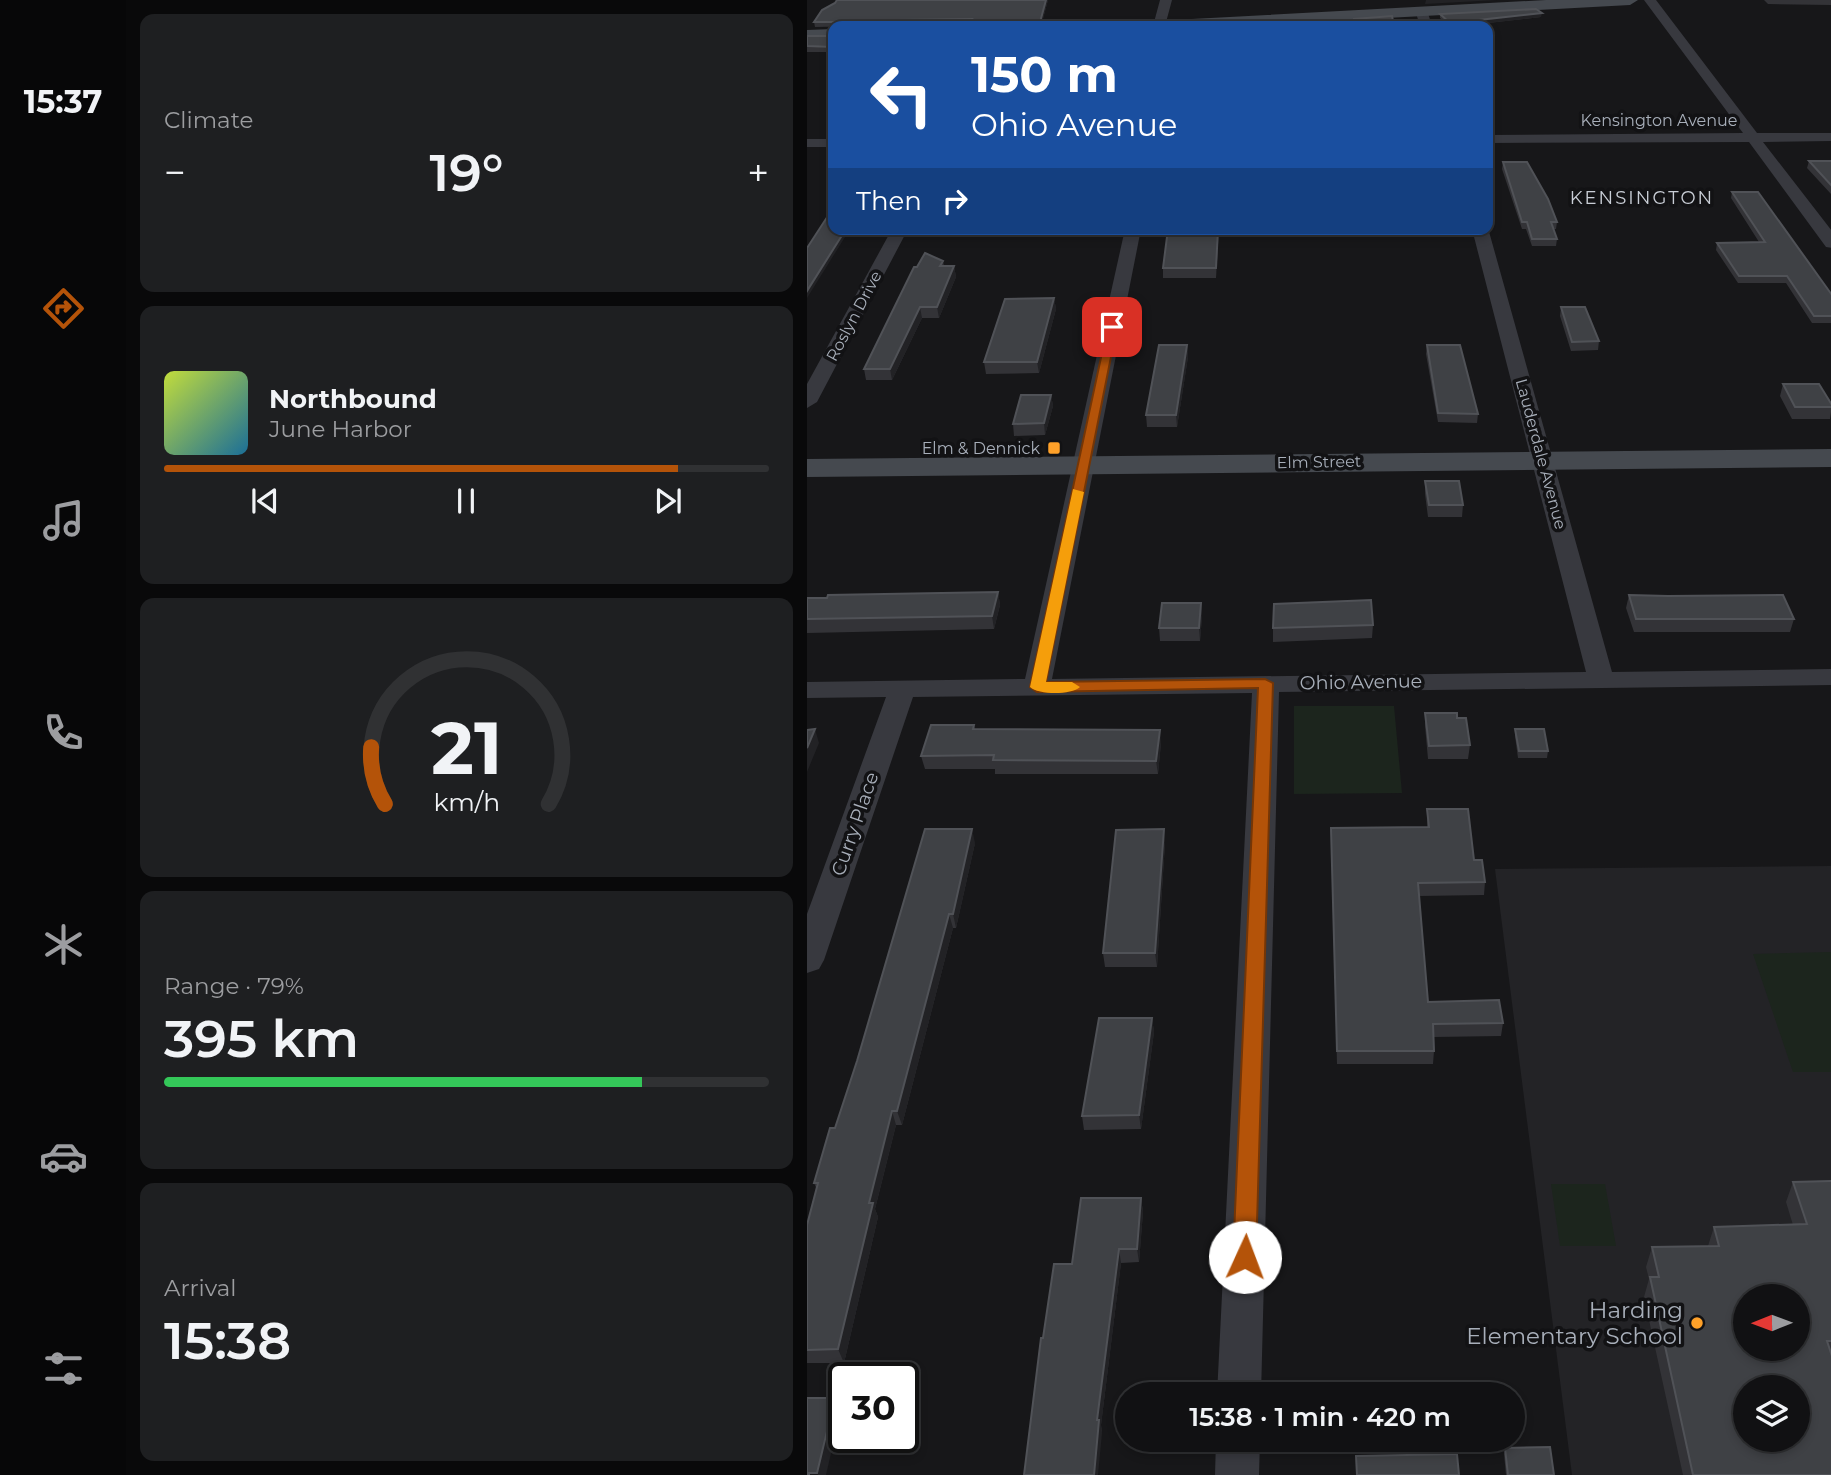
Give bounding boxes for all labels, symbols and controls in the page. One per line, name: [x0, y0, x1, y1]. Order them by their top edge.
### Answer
text: 150 m: [971, 45, 1118, 104]
icon: left: [856, 49, 947, 140]
text: 15:37: [24, 82, 102, 121]
text: Ohio Avenue: [971, 105, 1177, 144]
text: Climate: [164, 106, 253, 134]
street label: Kensington Avenue: [1581, 111, 1737, 130]
text: 19°: [429, 141, 504, 204]
text: −: [164, 149, 186, 196]
text: +: [747, 149, 769, 196]
icon: right: [936, 182, 974, 220]
text: Then: [856, 185, 922, 217]
district label: KENSINGTON: [1570, 187, 1714, 209]
street label: Roslyn Drive: [822, 268, 886, 364]
icon: directions: [39, 284, 88, 333]
pin: [1082, 297, 1142, 357]
icon: arrive: [1093, 308, 1131, 346]
street label: Lauderdale Avenue: [1512, 377, 1570, 531]
text: Northbound: [269, 383, 437, 415]
text: June Harbor: [269, 415, 412, 443]
place label: Elm & Dennick: [922, 439, 1040, 458]
marker: Elm & Dennick: [1046, 440, 1062, 456]
street label: Elm Street: [1277, 452, 1362, 472]
icon: previous: [246, 482, 284, 520]
icon: pause: [447, 482, 485, 520]
icon: next: [649, 482, 687, 520]
icon: music: [39, 496, 88, 545]
street label: Ohio Avenue: [1300, 669, 1422, 695]
text: 21: [431, 704, 502, 792]
icon: phone: [39, 708, 88, 757]
street label: Curry Place: [827, 769, 883, 879]
text: km/h: [433, 786, 500, 816]
icon: climate: [39, 920, 88, 969]
text: Range · 79%: [164, 972, 304, 1000]
text: 395 km: [164, 1007, 359, 1070]
icon: car: [39, 1132, 88, 1181]
position arrow: [1208, 1220, 1282, 1294]
text: Arrival: [164, 1274, 237, 1302]
north arrow: [1733, 1284, 1810, 1362]
map controls: [1733, 1284, 1810, 1452]
place label: Harding Elementary School: [1466, 1296, 1683, 1350]
text: 15:38: [164, 1309, 291, 1372]
marker: Harding Elementary School: [1689, 1315, 1705, 1331]
icon: filters: [39, 1344, 88, 1393]
speed limit sign: 30: [828, 1362, 919, 1453]
button: layers: [1733, 1375, 1810, 1452]
text: 15:38 · 1 min · 420 m: [1189, 1401, 1451, 1433]

